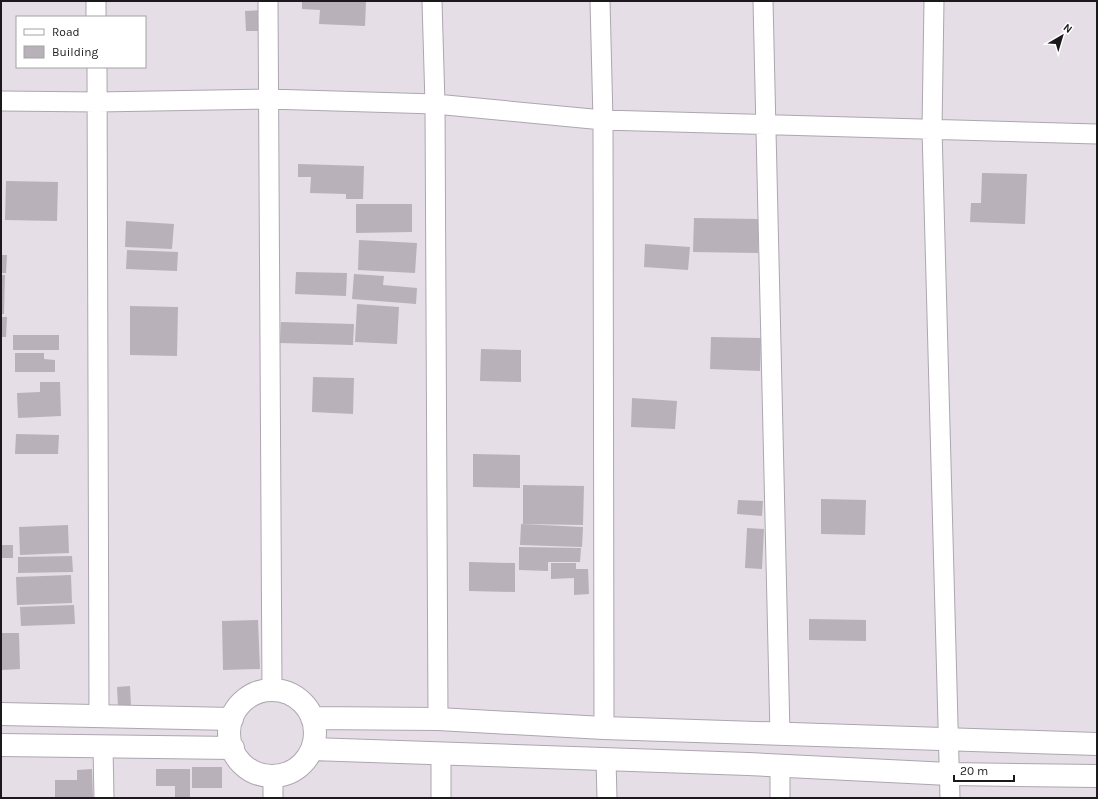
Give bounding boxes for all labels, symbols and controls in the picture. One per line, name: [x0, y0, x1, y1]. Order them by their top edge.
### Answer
legend: [16, 16, 146, 68]
north arrow: [1042, 16, 1082, 56]
text: N: [1061, 21, 1075, 36]
text: Road: [52, 25, 80, 39]
text: Building: [52, 45, 99, 59]
scale bar: [954, 757, 1014, 783]
text: 20 m: [960, 764, 988, 778]

